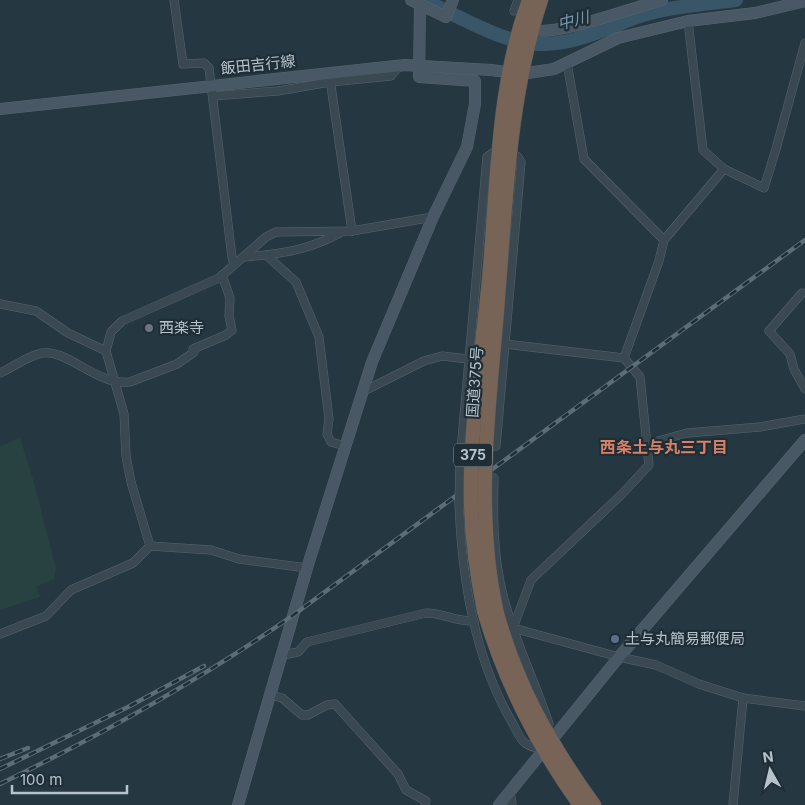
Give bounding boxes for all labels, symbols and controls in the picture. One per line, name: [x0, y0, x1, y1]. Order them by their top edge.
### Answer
water label: 中川: [555, 6, 593, 34]
street label: 飯田吉行線: [220, 51, 296, 78]
place label: 西楽寺: [159, 318, 204, 337]
marker: 西楽寺: [143, 322, 155, 334]
street label: 国道375号: [463, 346, 486, 418]
district label: 西条土与丸三丁目: [600, 437, 728, 457]
road number: 375: [454, 444, 492, 466]
place label: 土与丸簡易郵便局: [625, 629, 745, 648]
marker: 土与丸簡易郵便局: [609, 633, 621, 645]
north arrow: [745, 745, 795, 795]
text: N: [762, 747, 775, 766]
scale bar: [12, 762, 128, 794]
text: 100 m: [20, 770, 62, 789]

